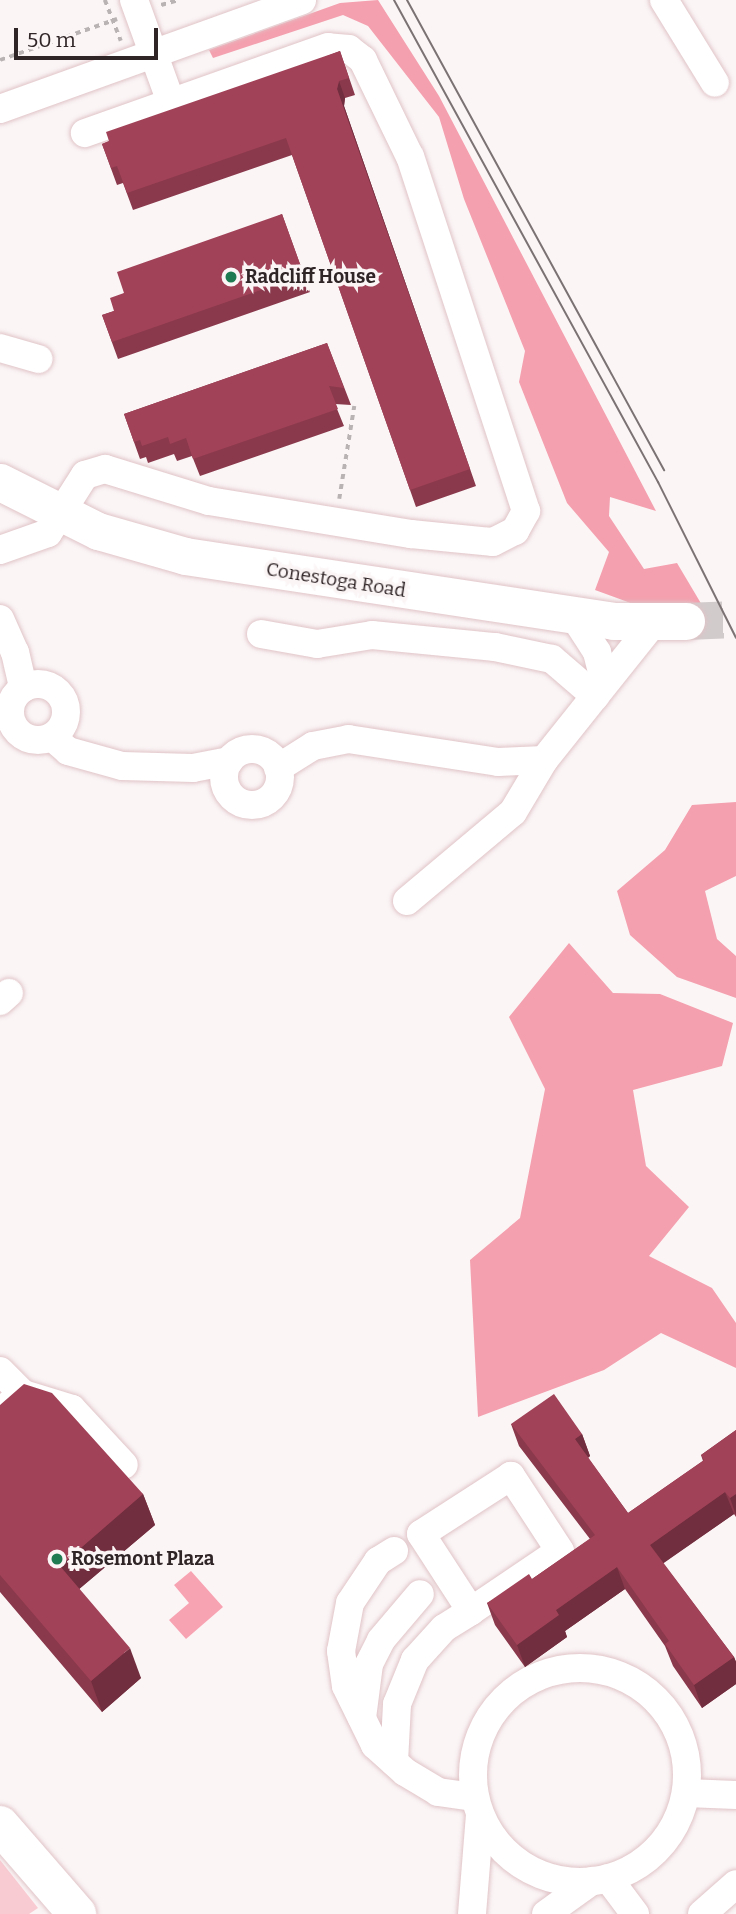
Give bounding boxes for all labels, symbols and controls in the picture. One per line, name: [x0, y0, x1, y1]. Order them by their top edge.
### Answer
scale bar: [18, 14, 161, 58]
text: 50 m: [27, 27, 76, 53]
place label: Radcliff House: [245, 266, 376, 288]
marker: Radcliff House: [223, 269, 239, 285]
street label: Conestoga Road: [265, 558, 407, 602]
place label: Rosemont Plaza: [71, 1548, 214, 1570]
marker: Rosemont Plaza: [49, 1551, 65, 1567]

